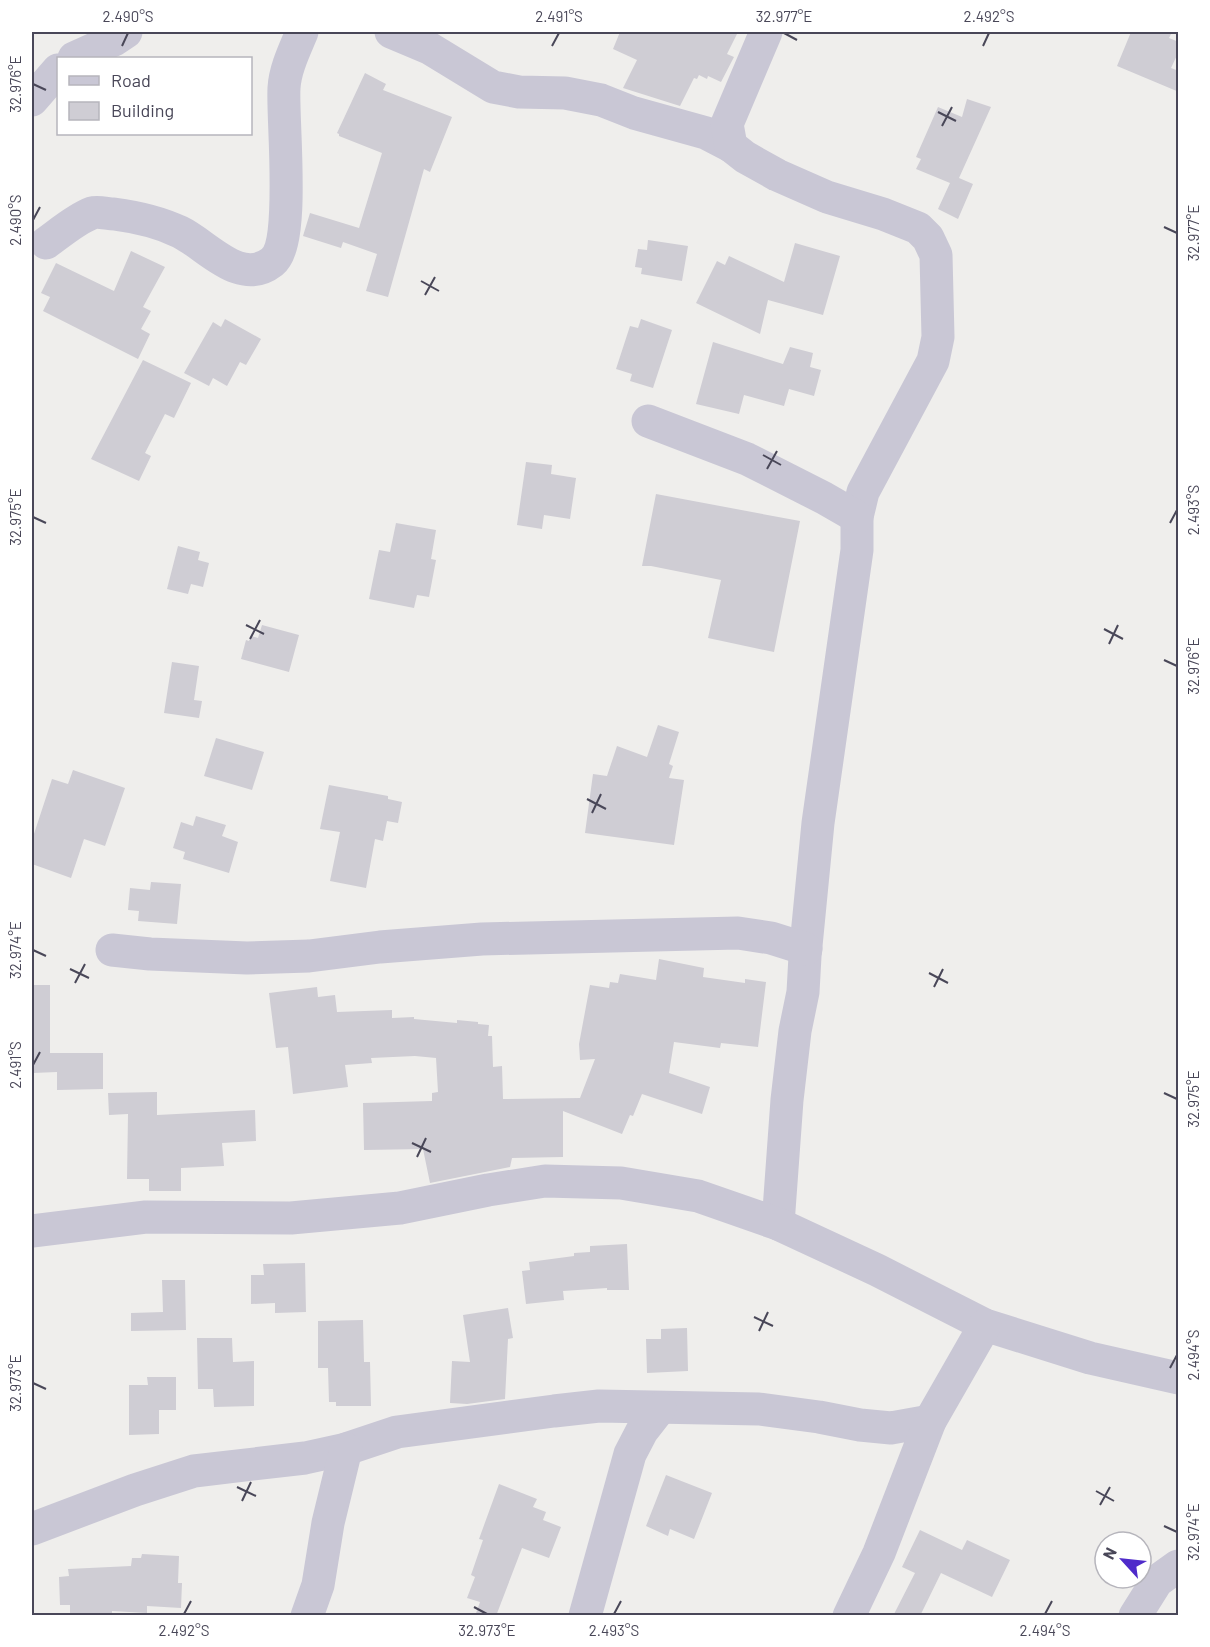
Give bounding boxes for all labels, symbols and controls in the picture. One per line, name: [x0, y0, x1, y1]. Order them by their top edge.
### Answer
text: 2.490°S: [102, 7, 154, 25]
text: 2.491°S: [535, 7, 583, 25]
text: 32.977°E: [756, 7, 812, 25]
text: 2.492°S: [964, 7, 1014, 25]
text: 32.976°E: [6, 55, 24, 113]
legend: [57, 57, 252, 135]
text: Road: [111, 69, 151, 91]
text: Building: [111, 99, 174, 121]
text: 2.490°S: [6, 194, 24, 246]
text: 32.977°E: [1184, 205, 1202, 261]
text: 2.493°S: [1184, 485, 1202, 535]
text: 32.975°E: [6, 488, 24, 546]
text: 32.976°E: [1184, 637, 1202, 695]
text: 32.974°E: [6, 921, 24, 979]
text: 2.491°S: [6, 1041, 24, 1089]
text: 32.975°E: [1184, 1070, 1202, 1128]
text: 2.494°S: [1184, 1329, 1202, 1381]
text: 32.973°E: [6, 1354, 24, 1412]
text: 32.974°E: [1184, 1503, 1202, 1561]
north arrow: [1093, 1530, 1153, 1590]
text: N: [1098, 1544, 1120, 1562]
text: 2.492°S: [159, 1621, 209, 1639]
text: 32.973°E: [458, 1621, 516, 1639]
text: 2.493°S: [589, 1621, 639, 1639]
text: 2.494°S: [1019, 1621, 1071, 1639]

